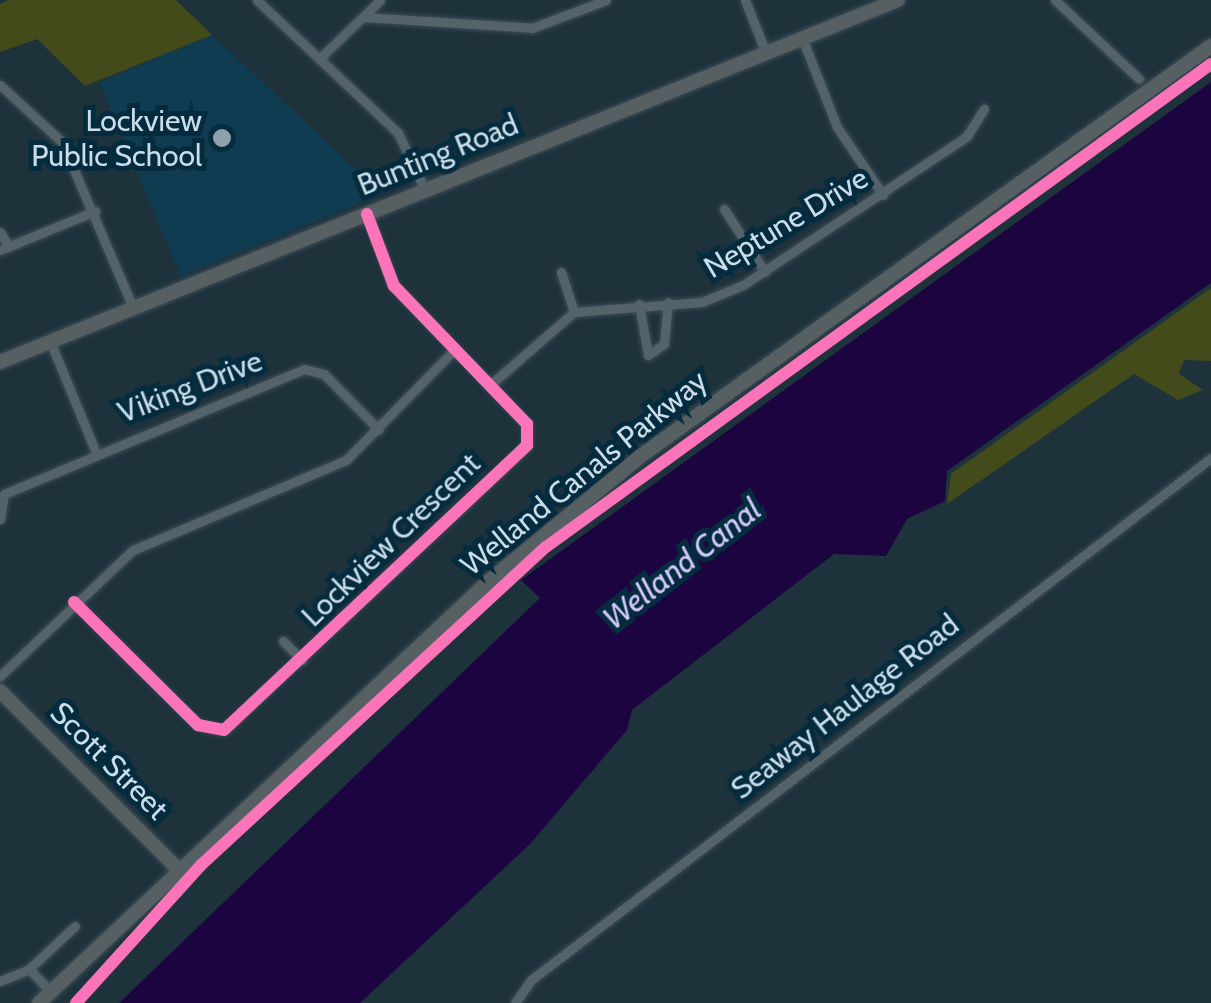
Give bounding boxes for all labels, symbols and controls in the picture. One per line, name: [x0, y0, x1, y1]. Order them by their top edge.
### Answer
place label: Lockview Public School: [31, 103, 202, 174]
street label: Bunting Road: [352, 106, 524, 204]
marker: Lockview Public School: [211, 127, 233, 149]
street label: Neptune Drive: [698, 160, 874, 286]
street label: Viking Drive: [113, 343, 267, 431]
street label: Welland Canals Parkway: [454, 363, 714, 583]
street label: Lockview Crescent: [294, 446, 488, 634]
water label: Welland Canal: [595, 490, 769, 638]
street label: Seaway Haulage Road: [724, 607, 966, 807]
street label: Scott Street: [43, 695, 175, 827]

